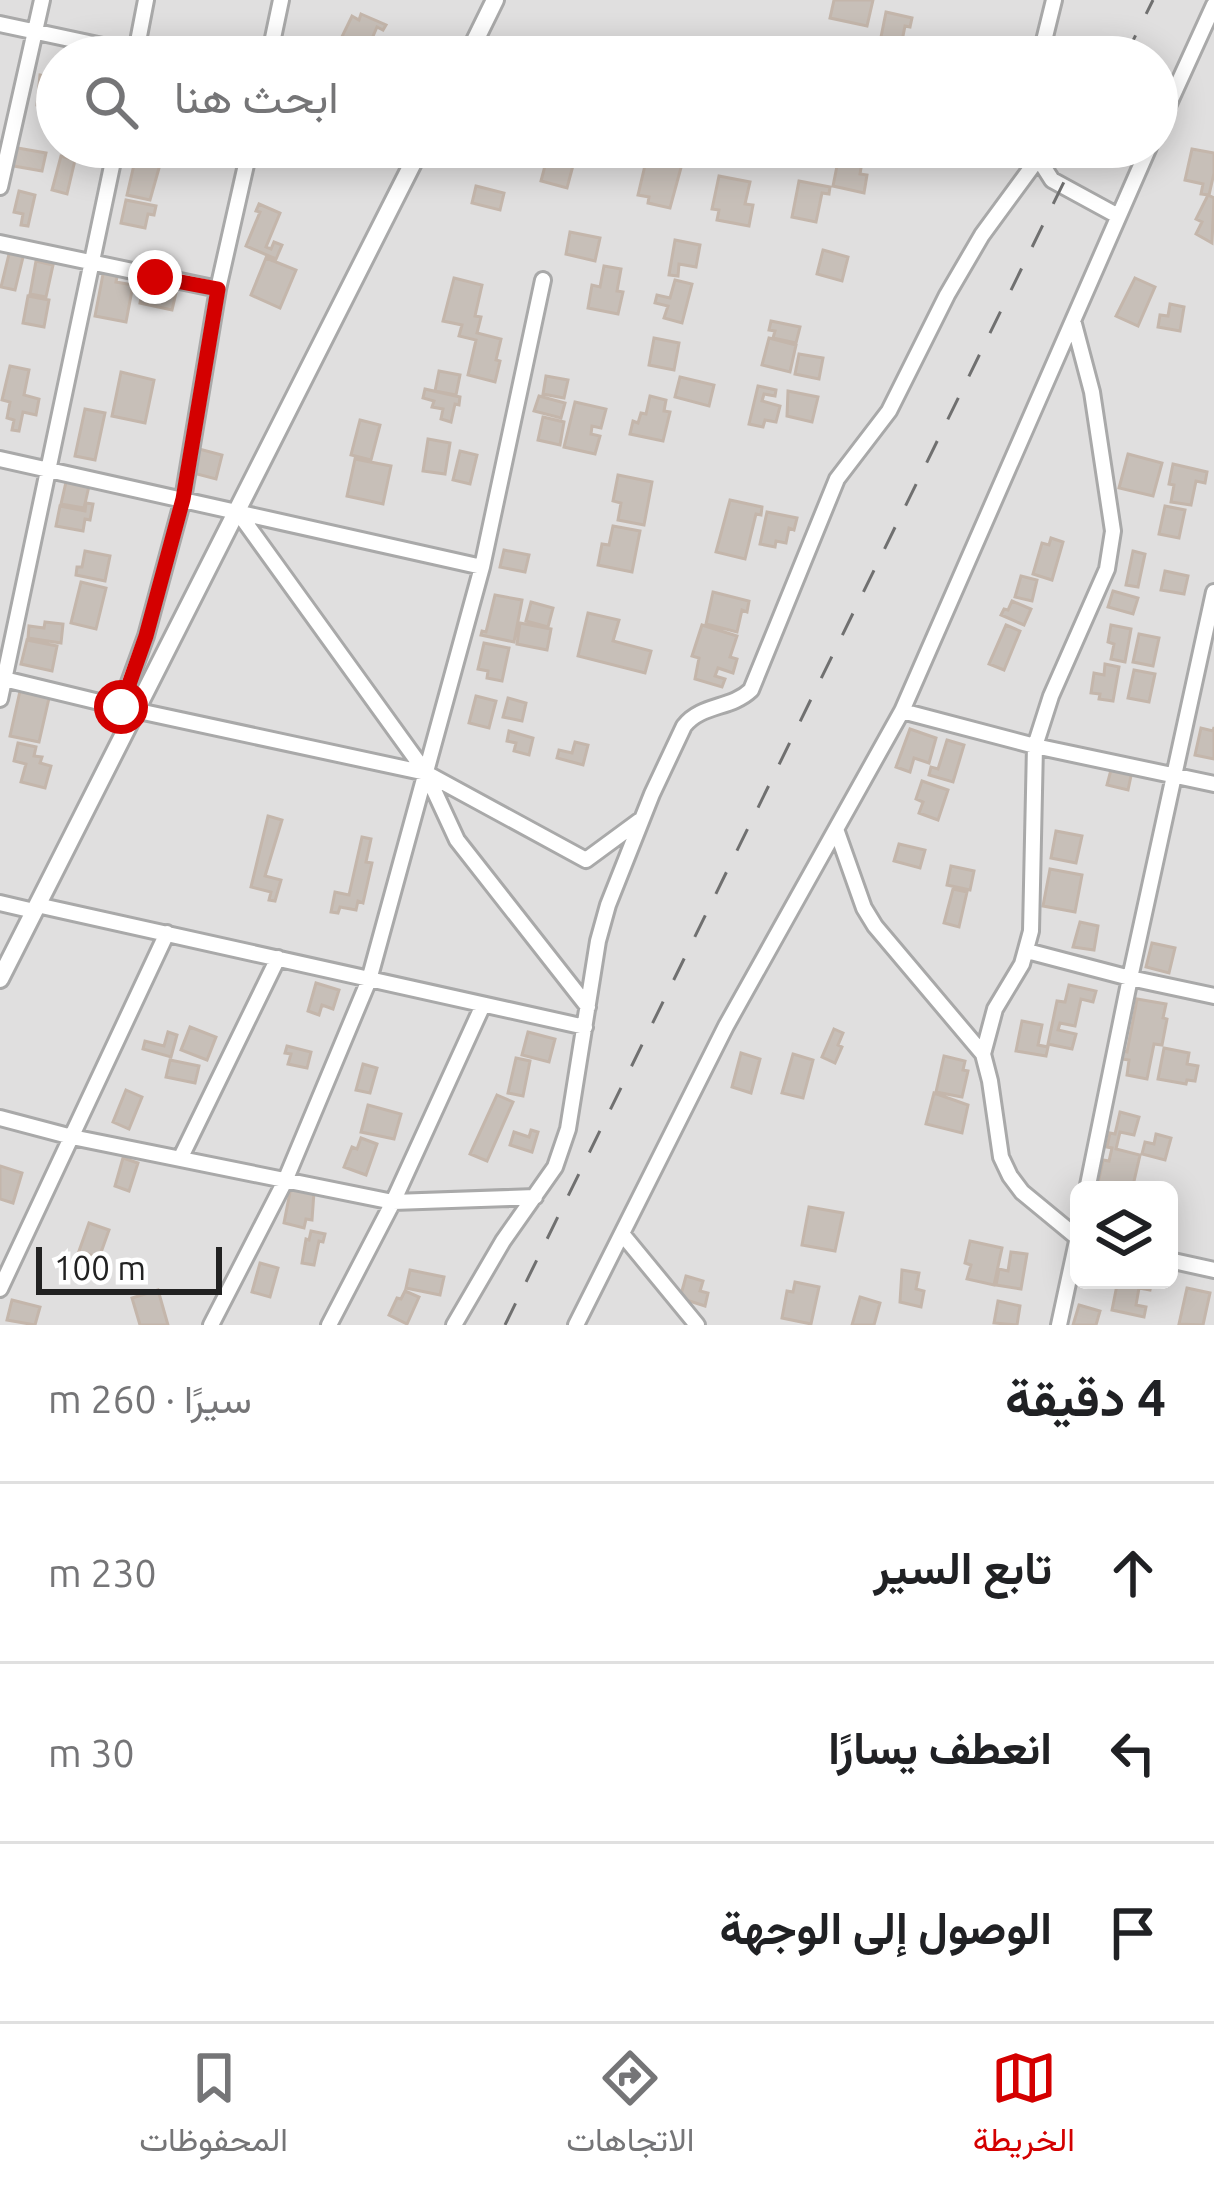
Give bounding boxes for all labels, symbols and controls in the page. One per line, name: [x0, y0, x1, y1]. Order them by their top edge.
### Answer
search box: [36, 36, 1178, 168]
icon: search: [78, 69, 144, 135]
text: ابحث هنا: [174, 71, 339, 122]
route end: [128, 250, 182, 304]
route start: [94, 680, 148, 734]
map controls: [1070, 1181, 1178, 1289]
button: layers: [1070, 1181, 1178, 1289]
scale bar: [36, 1241, 222, 1294]
text: 100 m: [54, 1249, 146, 1286]
text: 4 دقيقة: [1005, 1368, 1166, 1426]
text: سيرًا · 260 m: [48, 1377, 252, 1420]
icon: ahead: [1100, 1540, 1166, 1606]
text: تابع السير: [874, 1542, 1052, 1593]
text: 230 m: [48, 1551, 157, 1594]
icon: left: [1100, 1720, 1166, 1786]
text: انعطف يسارًا: [828, 1722, 1052, 1773]
text: 30 m: [48, 1731, 135, 1774]
icon: arrive: [1100, 1900, 1166, 1966]
text: الوصول إلى الوجهة: [720, 1902, 1052, 1953]
tab: المحفوظات: [139, 2045, 288, 2169]
tab: الاتجاهات: [566, 2045, 694, 2169]
tab: الخريطة: [973, 2045, 1075, 2169]

